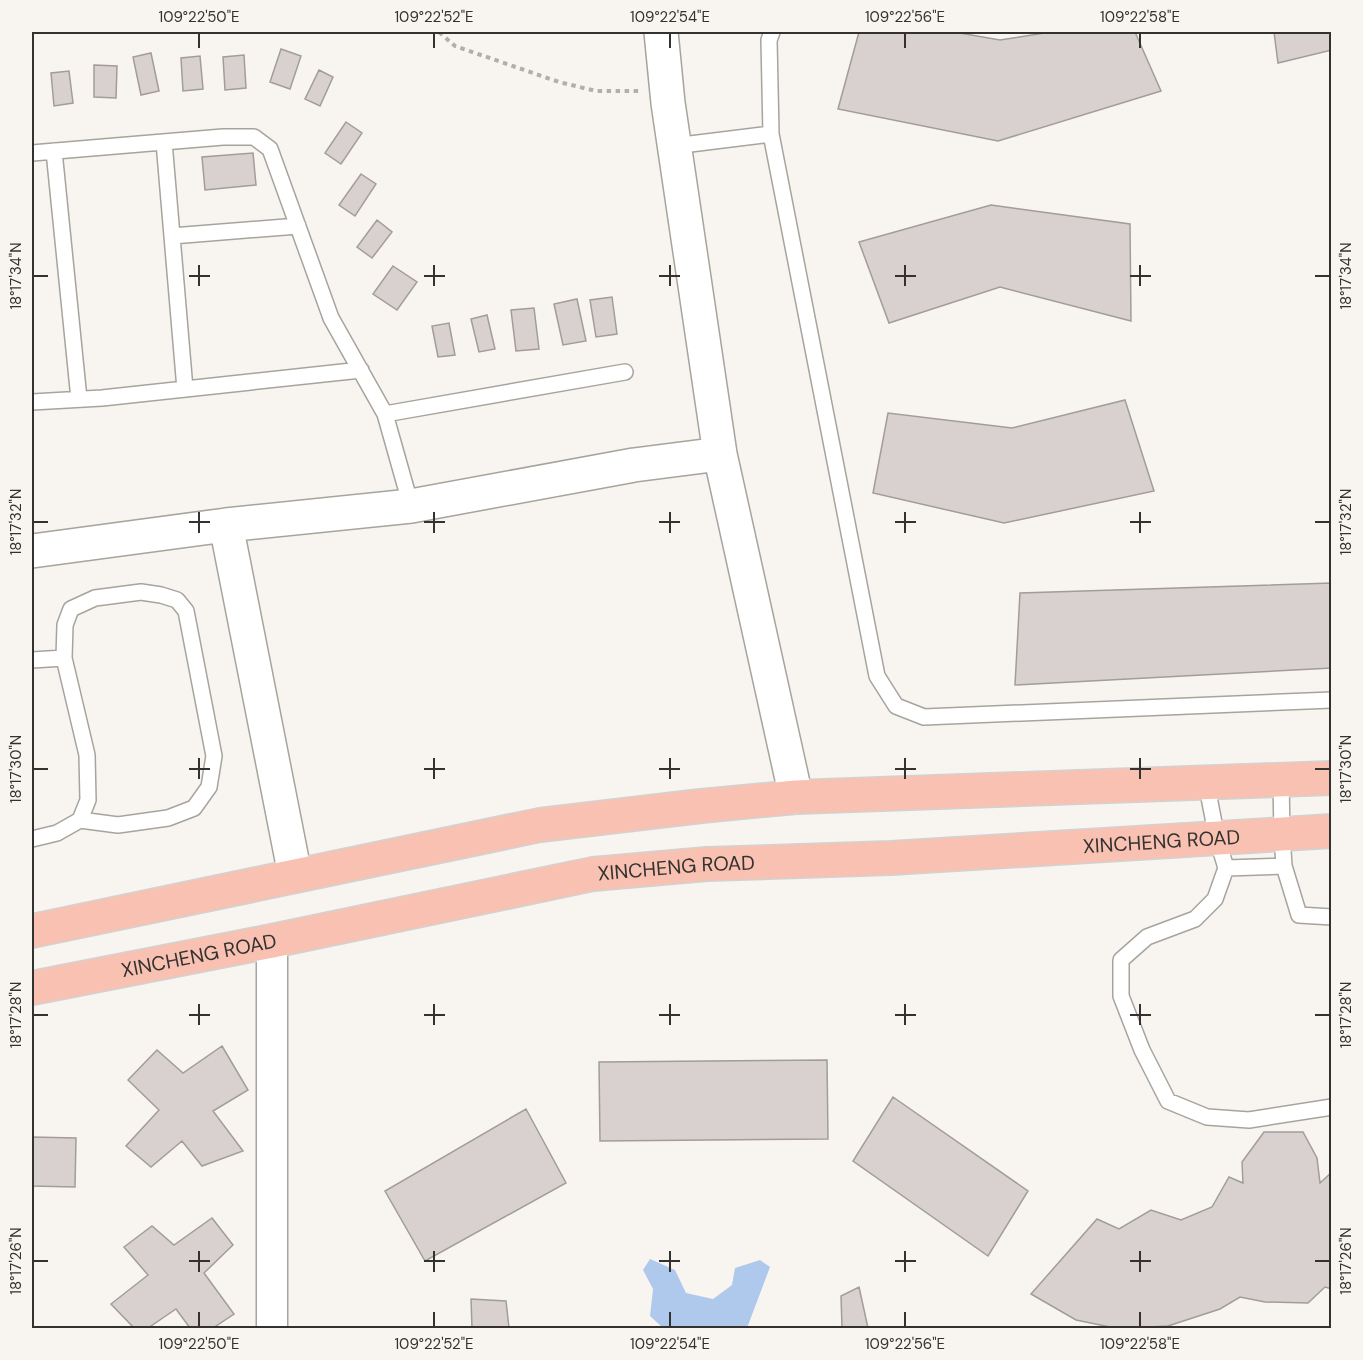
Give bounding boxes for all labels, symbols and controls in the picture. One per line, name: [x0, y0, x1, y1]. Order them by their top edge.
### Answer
text: 109°22'50"E: [159, 7, 239, 27]
text: 109°22'52"E: [394, 7, 474, 27]
text: 109°22'54"E: [630, 7, 710, 27]
text: 109°22'56"E: [865, 7, 945, 27]
text: 109°22'58"E: [1100, 7, 1180, 27]
text: 18°17'34"N: [6, 242, 26, 310]
text: 18°17'34"N: [1336, 242, 1356, 310]
text: 18°17'32"N: [6, 489, 26, 555]
text: 18°17'32"N: [1336, 489, 1356, 555]
text: 18°17'30"N: [6, 735, 26, 803]
text: 18°17'30"N: [1336, 735, 1356, 803]
street label: XINCHENG ROAD: [1082, 824, 1241, 859]
street label: XINCHENG ROAD: [597, 849, 755, 887]
street label: XINCHENG ROAD: [119, 927, 279, 983]
text: 18°17'28"N: [6, 982, 26, 1048]
text: 18°17'28"N: [1336, 982, 1356, 1048]
text: 18°17'26"N: [6, 1227, 26, 1295]
text: 18°17'26"N: [1336, 1227, 1356, 1295]
text: 109°22'50"E: [159, 1334, 239, 1354]
text: 109°22'52"E: [394, 1334, 474, 1354]
text: 109°22'54"E: [630, 1334, 710, 1354]
text: 109°22'56"E: [865, 1334, 945, 1354]
text: 109°22'58"E: [1100, 1334, 1180, 1354]

